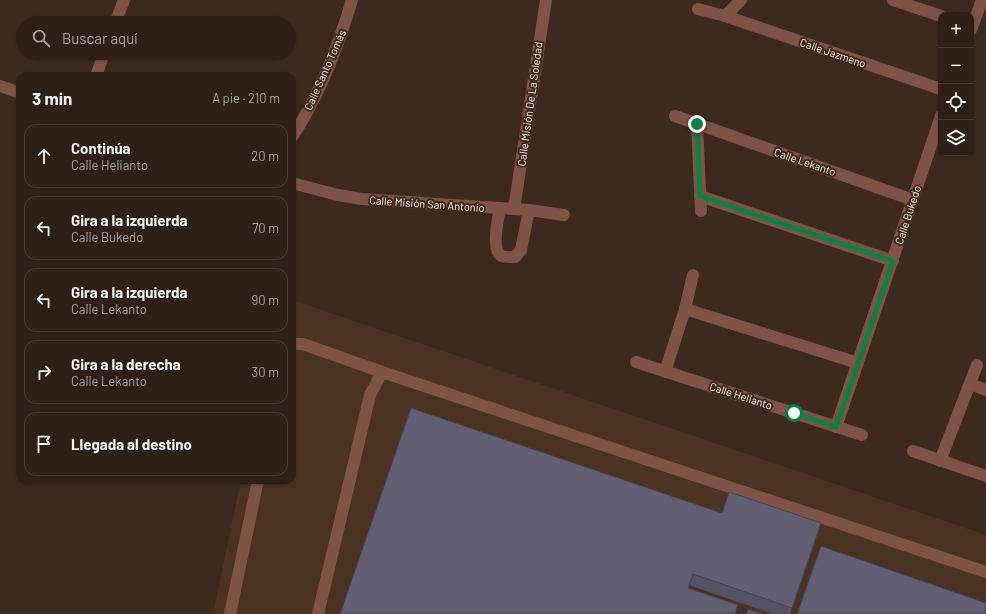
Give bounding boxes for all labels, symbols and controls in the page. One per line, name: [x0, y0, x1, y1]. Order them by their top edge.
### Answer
map controls: [938, 12, 974, 156]
button: +: [938, 12, 974, 48]
search box: [16, 16, 296, 60]
icon: search: [30, 27, 52, 49]
street label: Calle Santo Tomás: [301, 27, 348, 112]
text: Buscar aquí: [62, 29, 138, 47]
street label: Calle Jazmeno: [798, 35, 868, 70]
street label: Calle Misión De La Soledad: [514, 41, 545, 167]
button: −: [938, 48, 974, 84]
button: locate: [938, 84, 974, 120]
text: 3 min: [32, 88, 72, 108]
text: A pie · 210 m: [212, 90, 280, 106]
route end: [688, 115, 706, 133]
button: layers: [938, 120, 974, 156]
text: Continúa: [71, 139, 131, 157]
icon: ahead: [33, 145, 55, 167]
street label: Calle Lekanto: [773, 145, 838, 178]
text: 20 m: [251, 148, 279, 164]
text: Calle Helianto: [71, 157, 148, 173]
street label: Calle Bukedo: [892, 184, 923, 246]
street label: Calle Misión San Antonio: [369, 193, 485, 214]
text: Gira a la izquierda: [71, 211, 187, 229]
icon: left: [33, 217, 55, 239]
text: 70 m: [252, 220, 279, 236]
text: Calle Bukedo: [71, 229, 143, 245]
text: Gira a la izquierda: [71, 283, 187, 301]
icon: left: [33, 289, 55, 311]
text: 90 m: [252, 292, 279, 308]
text: Calle Lekanto: [71, 301, 147, 317]
text: Gira a la derecha: [71, 355, 181, 373]
icon: right: [33, 361, 55, 383]
text: 30 m: [252, 364, 279, 380]
text: Calle Lekanto: [71, 373, 147, 389]
street label: Calle Helianto: [708, 379, 774, 412]
route start: [785, 404, 803, 422]
icon: arrive: [33, 433, 55, 455]
text: Llegada al destino: [71, 435, 192, 453]

